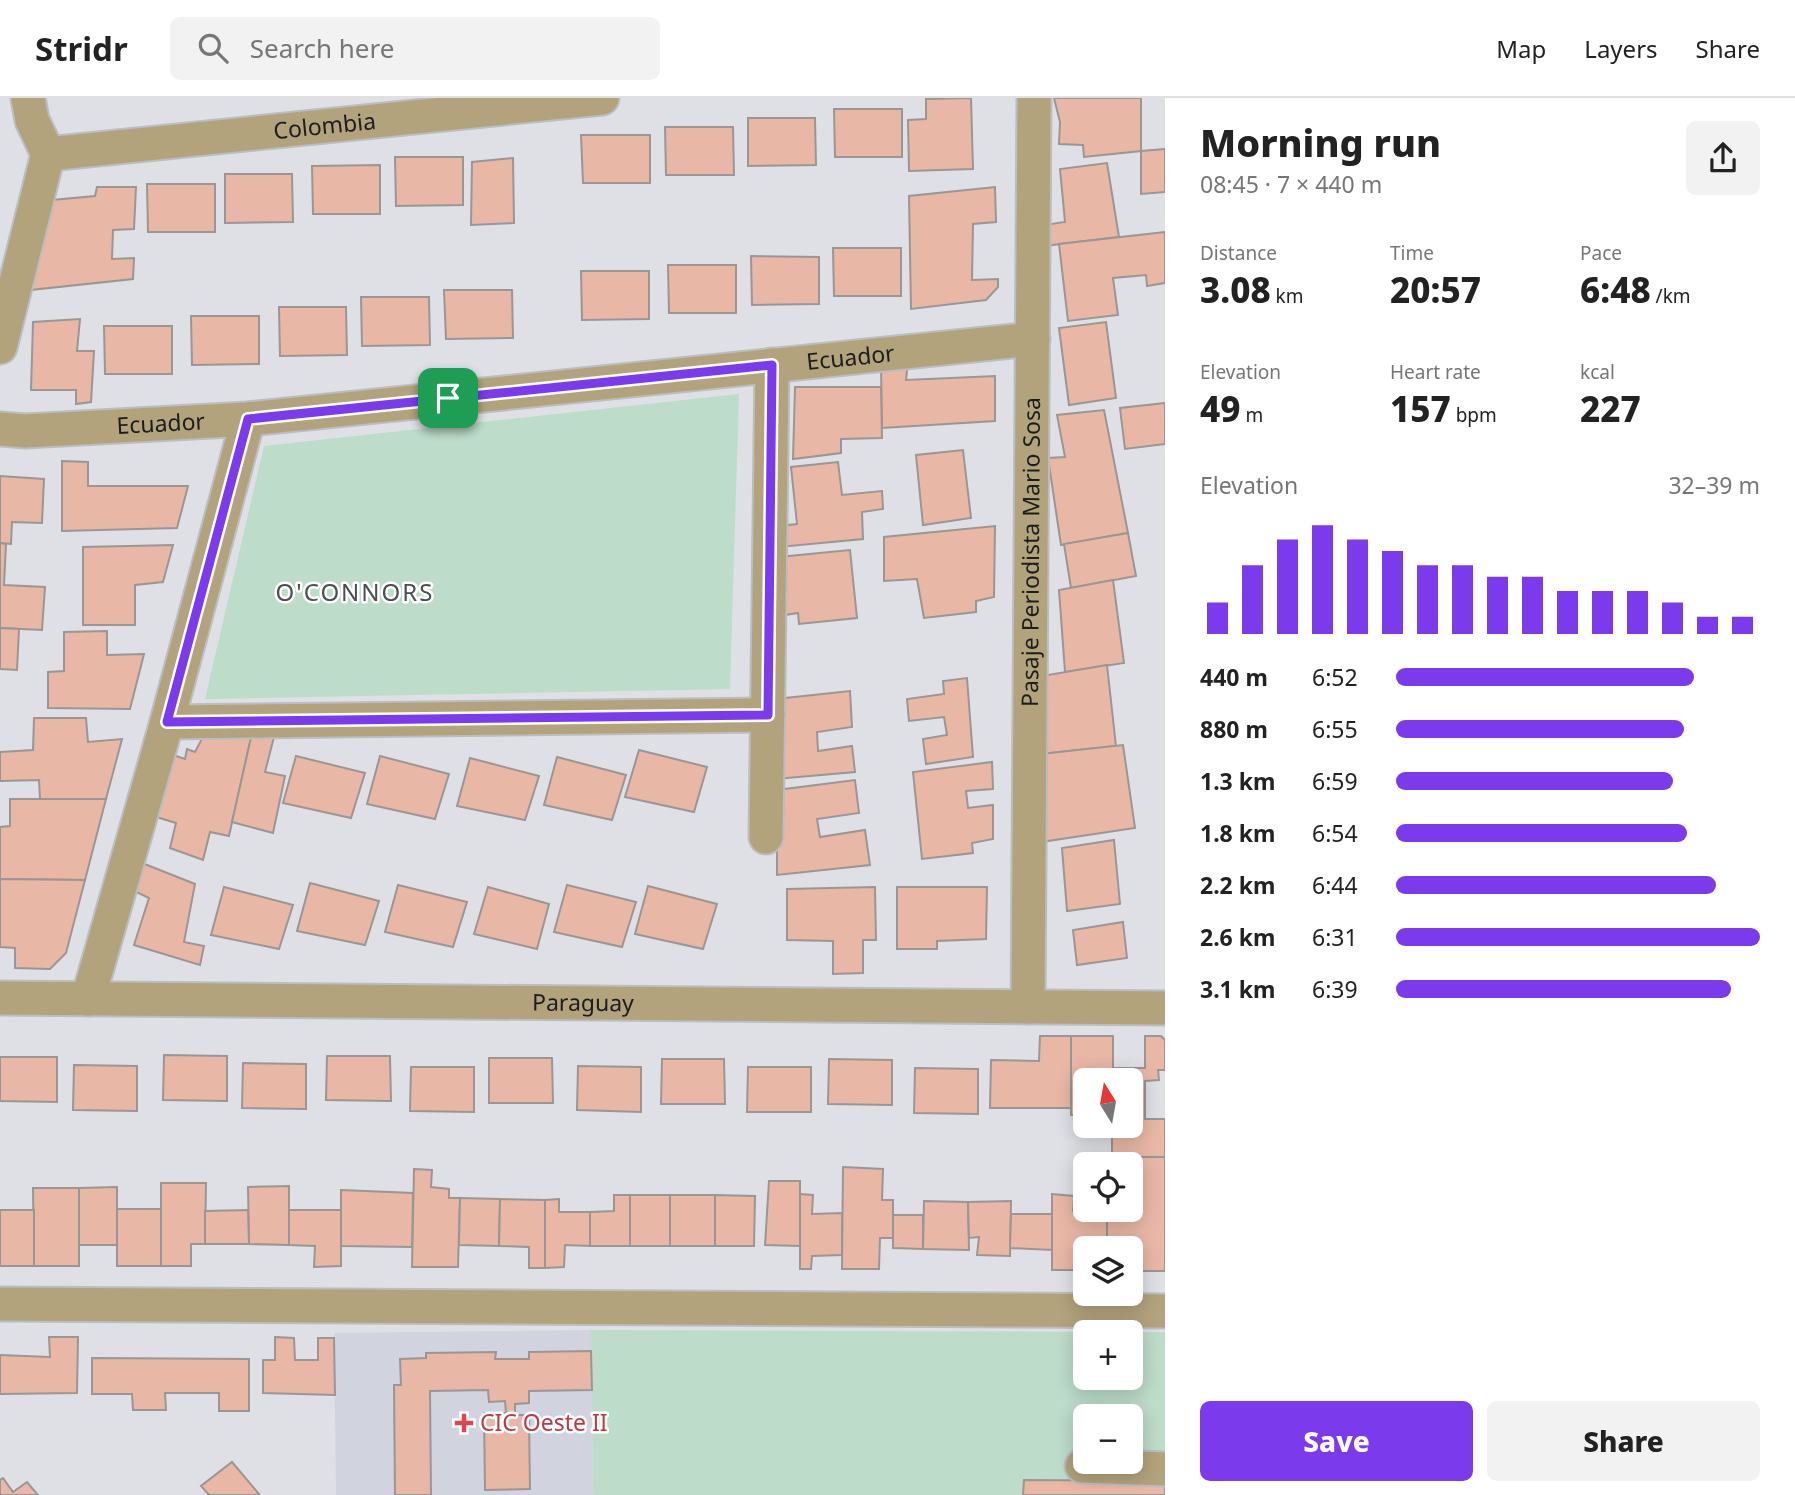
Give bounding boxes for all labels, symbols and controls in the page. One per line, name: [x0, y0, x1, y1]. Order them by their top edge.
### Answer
search box: [170, 17, 660, 80]
text: Stridr: [35, 26, 128, 71]
icon: search: [194, 29, 232, 67]
text: Search here: [250, 30, 394, 66]
text: Map: [1496, 32, 1546, 65]
text: Layers: [1584, 32, 1658, 65]
text: Share: [1696, 32, 1760, 65]
street label: Colombia: [272, 104, 377, 146]
text: Morning run: [1200, 116, 1441, 168]
button: share: [1686, 121, 1760, 195]
text: 08:45 · 7 × 440 m: [1200, 168, 1382, 200]
text: Distance: [1200, 240, 1277, 266]
text: Time: [1390, 240, 1434, 266]
text: Pace: [1580, 240, 1622, 266]
text: 3.08: [1200, 266, 1271, 313]
text: 20:57: [1390, 266, 1481, 313]
text: 6:48: [1580, 266, 1651, 313]
text: km: [1271, 283, 1304, 309]
text: /km: [1651, 283, 1691, 309]
street label: Ecuador: [805, 336, 897, 377]
text: Elevation: [1200, 359, 1281, 385]
text: Heart rate: [1390, 359, 1481, 385]
text: kcal: [1580, 359, 1615, 385]
pin: [418, 368, 478, 428]
icon: arrive: [429, 379, 467, 417]
text: 49: [1200, 385, 1240, 432]
text: 157: [1390, 385, 1451, 432]
text: 227: [1580, 385, 1641, 432]
street label: Pasaje Periodista Mario Sosa: [1013, 397, 1047, 707]
text: m: [1240, 402, 1263, 428]
text: bpm: [1451, 402, 1497, 428]
street label: Ecuador: [116, 404, 206, 441]
text: Elevation: [1200, 469, 1298, 501]
text: 32–39 m: [1668, 469, 1760, 501]
district label: O'CONNORS: [276, 575, 434, 608]
text: 440 m: [1200, 661, 1268, 693]
text: 6:52: [1312, 661, 1358, 693]
text: 880 m: [1200, 713, 1268, 745]
text: 6:55: [1312, 713, 1358, 745]
text: 1.3 km: [1200, 765, 1275, 797]
text: 6:59: [1312, 765, 1358, 797]
text: 1.8 km: [1200, 817, 1275, 849]
text: 6:54: [1312, 817, 1358, 849]
text: 2.2 km: [1200, 869, 1275, 901]
text: 6:44: [1312, 869, 1358, 901]
text: 2.6 km: [1200, 921, 1275, 953]
text: 6:31: [1312, 921, 1358, 953]
text: 3.1 km: [1200, 973, 1275, 1005]
text: 6:39: [1312, 973, 1358, 1005]
street label: Paraguay: [532, 986, 634, 1018]
north arrow: [1073, 1068, 1143, 1138]
map controls: [1073, 1068, 1143, 1474]
button: locate: [1073, 1152, 1143, 1222]
button: layers: [1073, 1236, 1143, 1306]
button: +: [1073, 1320, 1143, 1390]
button: Save: [1200, 1401, 1473, 1481]
button: Share: [1487, 1401, 1760, 1481]
button: −: [1073, 1404, 1143, 1474]
place label: CIC Oeste II: [480, 1406, 608, 1438]
marker: CIC Oeste II: [454, 1413, 474, 1433]

